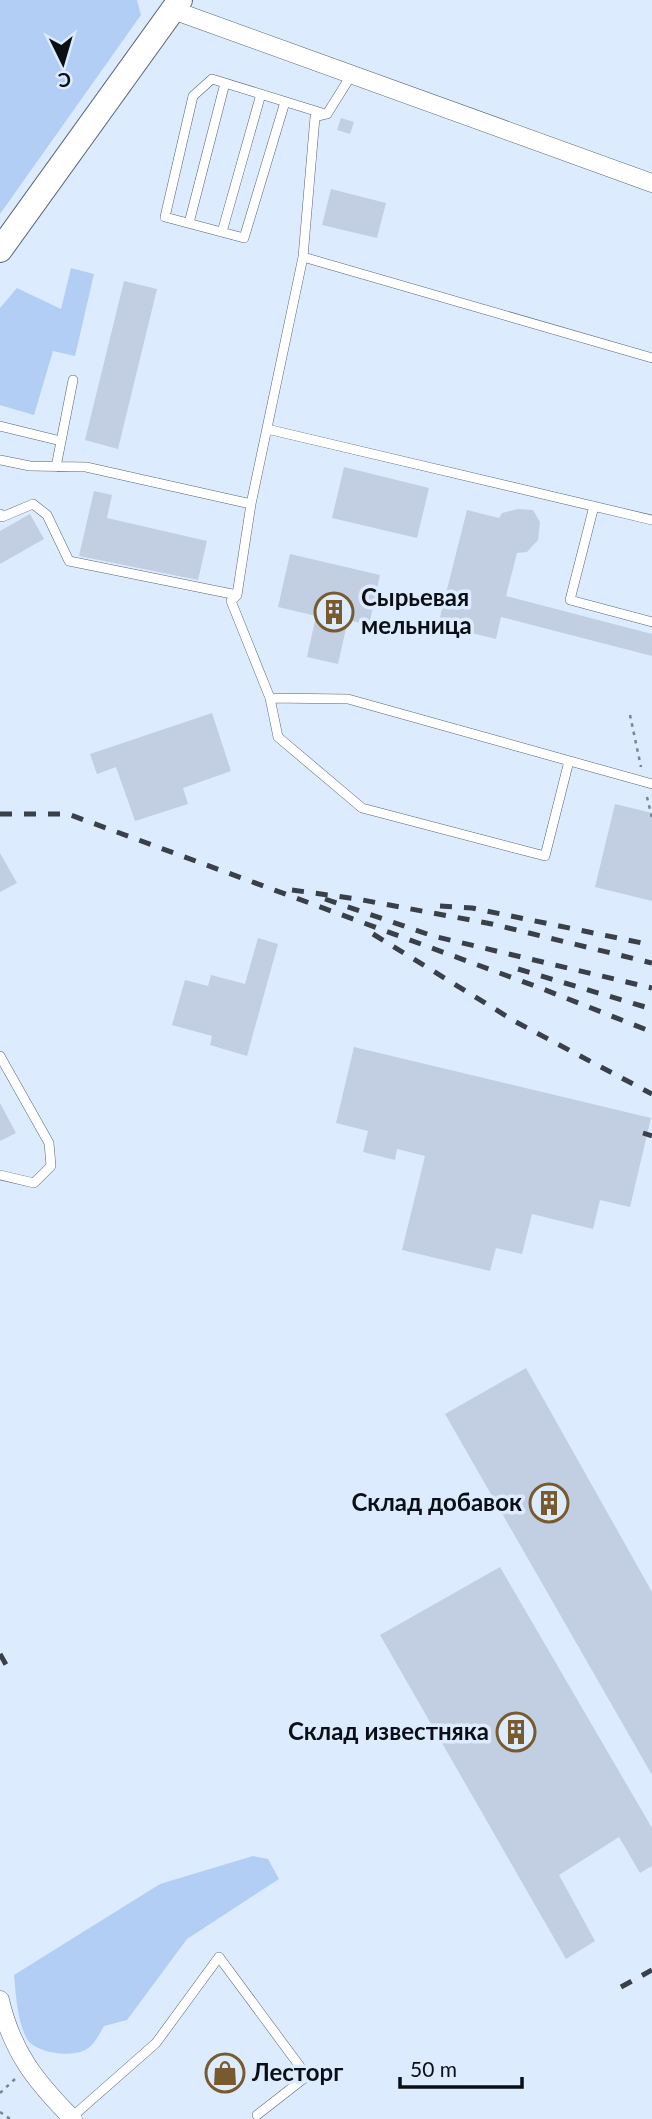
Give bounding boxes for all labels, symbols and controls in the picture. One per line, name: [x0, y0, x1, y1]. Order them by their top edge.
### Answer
north arrow: [28, 28, 98, 98]
text: С: [57, 68, 72, 92]
place label: Сырьевая мельница: [361, 582, 472, 639]
building icon: Сырьевая мельница: [313, 591, 355, 633]
building icon: Склад добавок: [528, 1482, 570, 1524]
place label: Склад добавок: [352, 1487, 522, 1516]
building icon: Склад известняка: [495, 1711, 537, 1753]
place label: Склад известняка: [288, 1716, 489, 1745]
scale bar: [400, 2046, 522, 2090]
shop icon: Лесторг: [204, 2052, 246, 2094]
text: 50 m: [410, 2056, 457, 2081]
place label: Лесторг: [251, 2057, 343, 2086]

